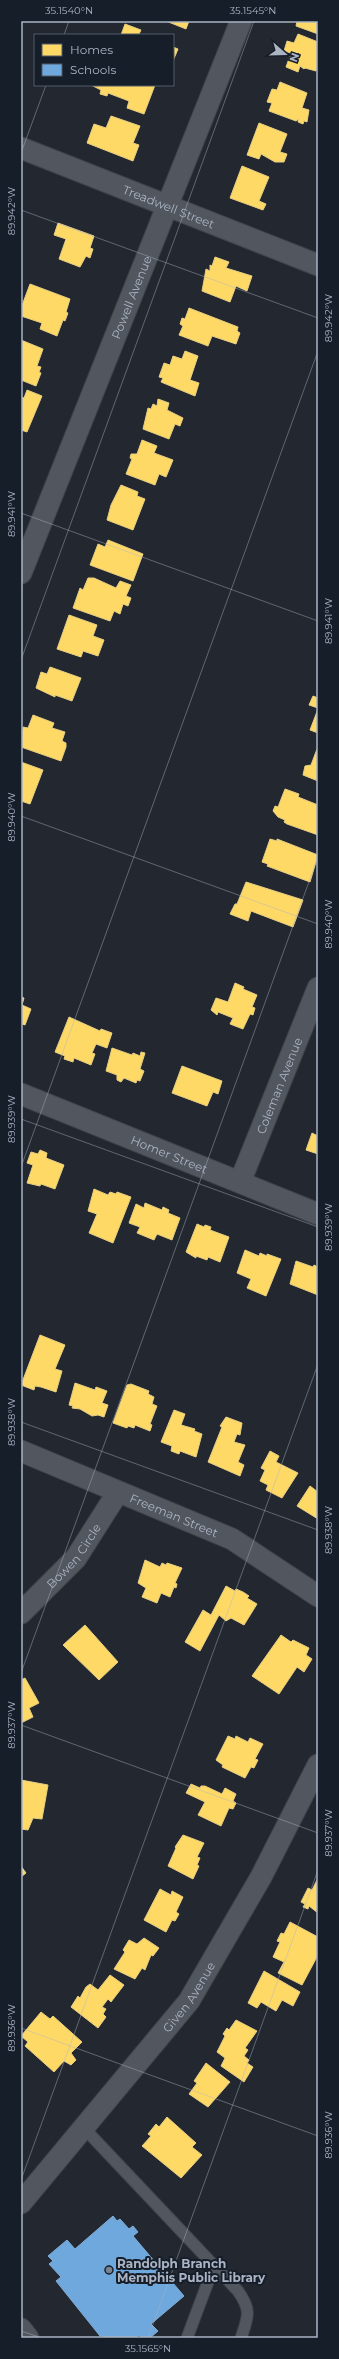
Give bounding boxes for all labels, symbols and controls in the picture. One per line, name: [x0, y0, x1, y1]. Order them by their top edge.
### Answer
text: 35.1540°N: [45, 4, 93, 17]
text: 35.1545°N: [230, 4, 276, 17]
legend: [34, 34, 174, 86]
north arrow: [265, 34, 305, 74]
text: Homes: [70, 42, 113, 57]
text: N: [286, 51, 302, 64]
text: Schools: [70, 62, 116, 77]
street label: Treadwell Street: [121, 181, 217, 231]
text: 89.942°W: [5, 187, 18, 235]
street label: Powell Avenue: [108, 253, 154, 341]
text: 89.942°W: [322, 294, 335, 342]
text: 89.941°W: [5, 491, 18, 537]
text: 89.941°W: [322, 598, 335, 644]
text: 89.940°W: [5, 792, 18, 842]
text: 89.940°W: [322, 899, 335, 949]
street label: Coleman Avenue: [253, 1035, 305, 1136]
text: 89.939°W: [5, 1095, 18, 1143]
street label: Homer Street: [129, 1132, 210, 1176]
text: 89.939°W: [322, 1203, 335, 1251]
text: 89.938°W: [5, 1398, 18, 1446]
street label: Freeman Street: [128, 1490, 221, 1540]
text: 89.938°W: [322, 1506, 335, 1554]
street label: Bowen Circle: [43, 1521, 104, 1591]
text: 89.937°W: [5, 1701, 18, 1749]
text: 89.937°W: [322, 1809, 335, 1857]
street label: Given Avenue: [159, 1959, 218, 2035]
text: 89.936°W: [5, 2004, 18, 2052]
text: 89.936°W: [322, 2111, 335, 2159]
place label: Randolph Branch Memphis Public Library: [117, 2256, 266, 2285]
marker: Randolph Branch Memphis Public Library: [104, 2265, 114, 2275]
text: 35.1565°N: [125, 2342, 171, 2355]

